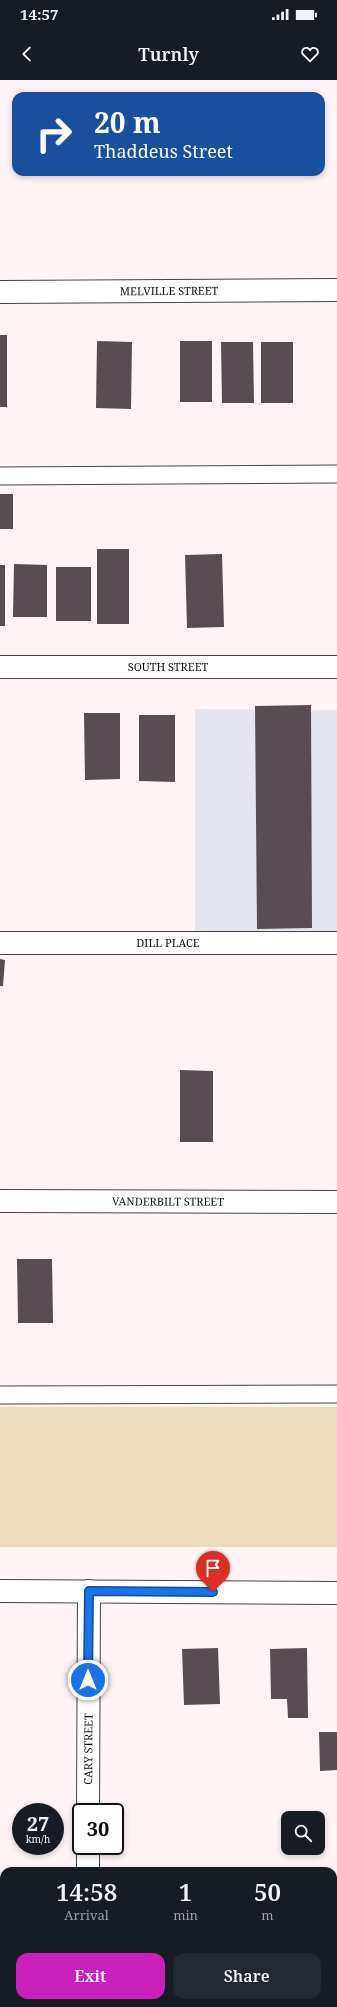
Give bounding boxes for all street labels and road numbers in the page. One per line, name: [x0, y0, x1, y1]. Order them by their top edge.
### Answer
street label: MELVILLE STREET: [120, 283, 219, 298]
street label: SOUTH STREET: [128, 659, 209, 674]
street label: DILL PLACE: [136, 935, 200, 950]
street label: VANDERBILT STREET: [112, 1193, 224, 1209]
street label: CARY STREET: [80, 1713, 95, 1785]

